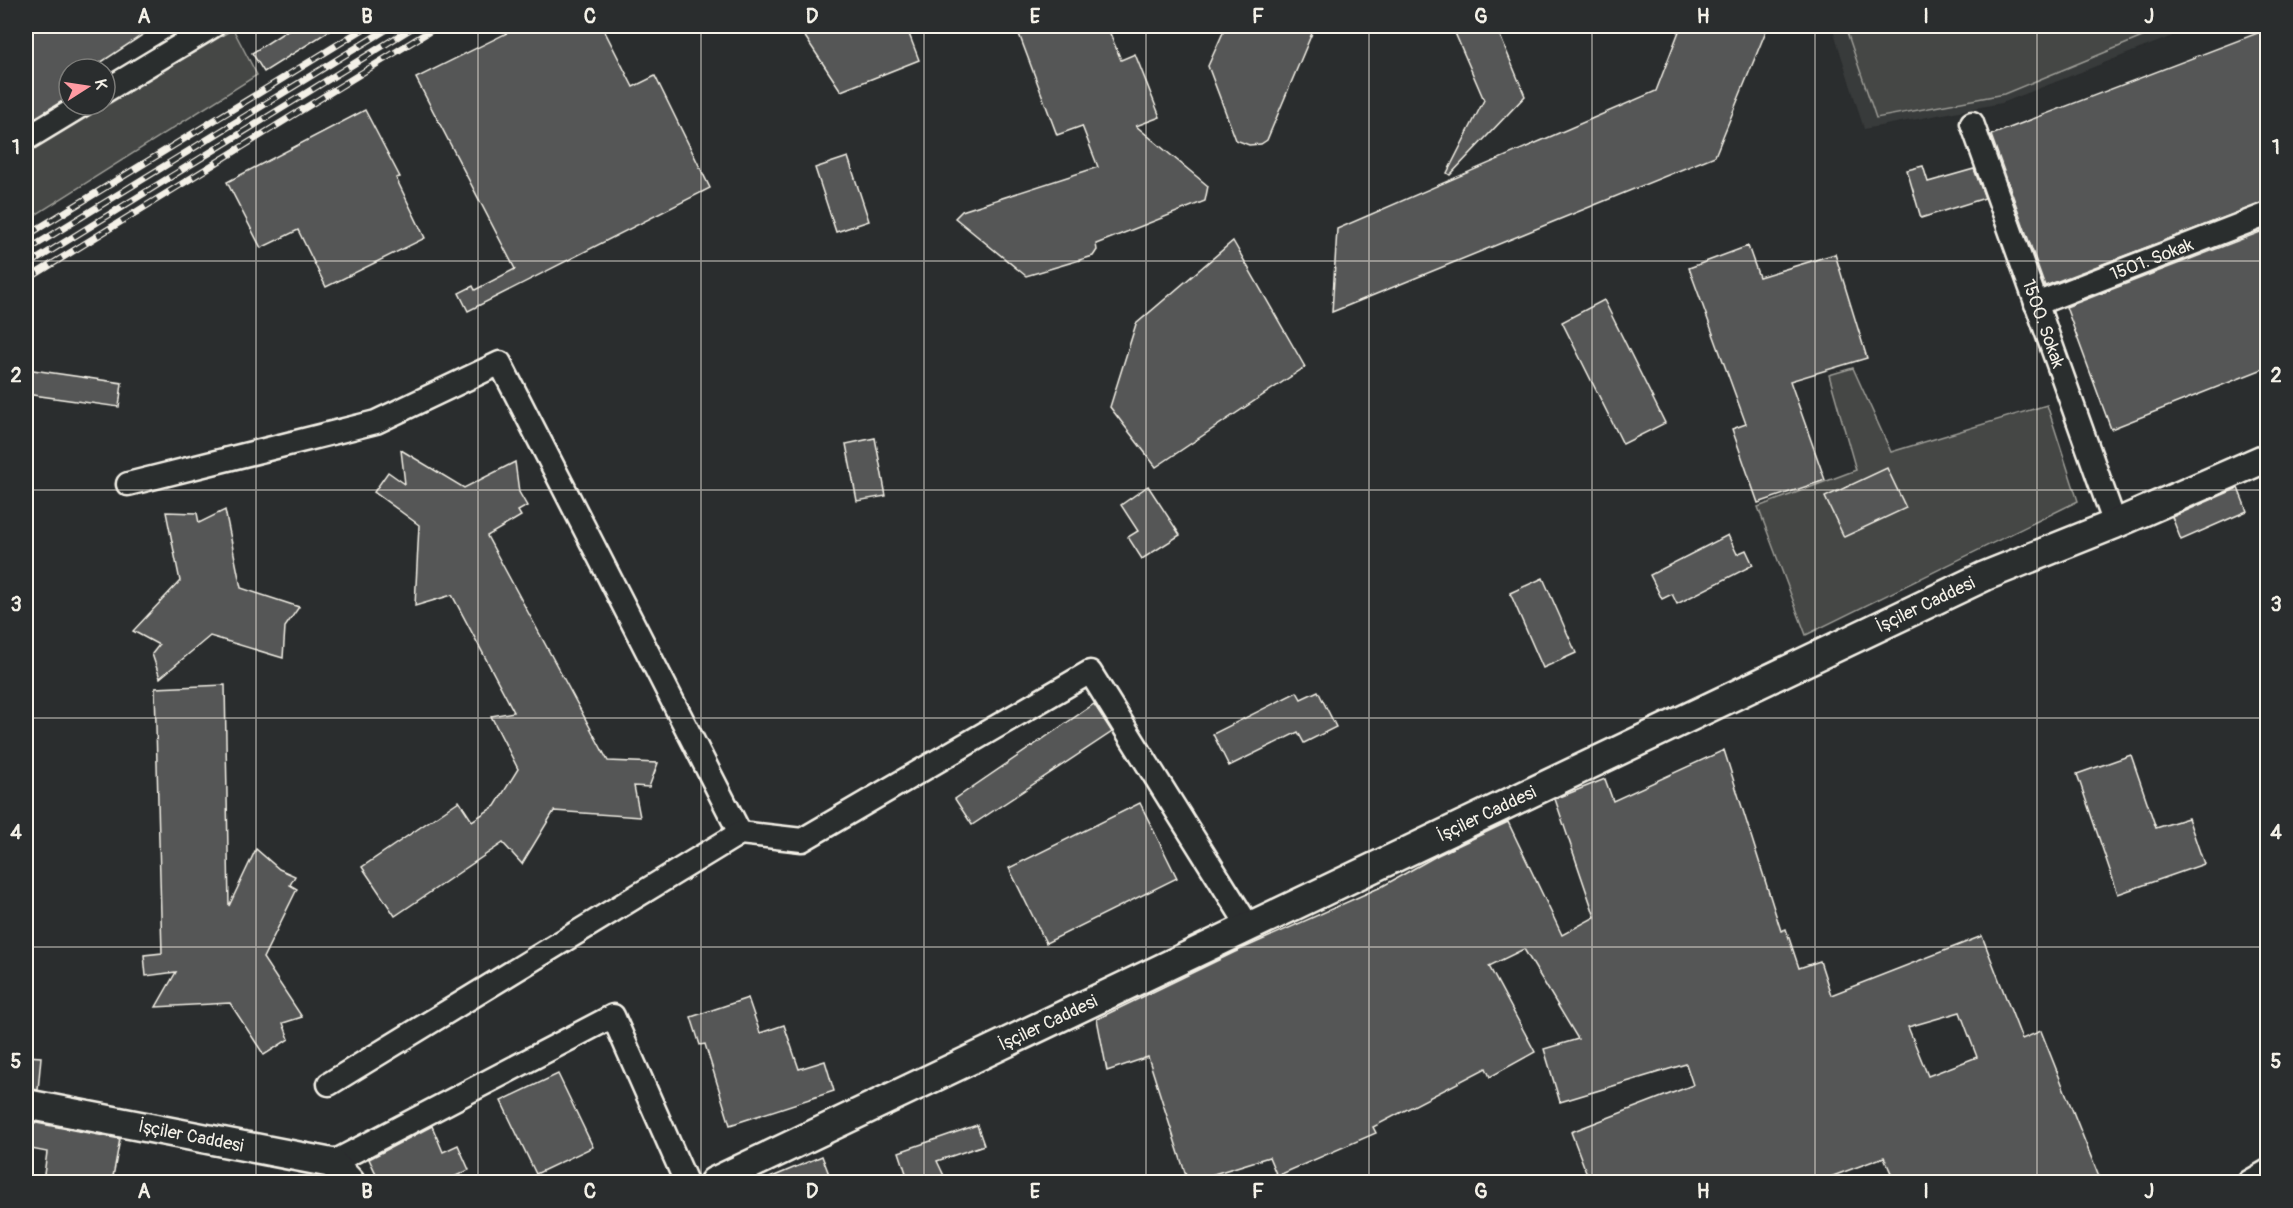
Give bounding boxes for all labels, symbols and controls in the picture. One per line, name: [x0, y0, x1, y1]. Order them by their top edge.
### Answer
text: A: [138, 4, 151, 29]
text: B: [361, 4, 373, 29]
text: C: [584, 4, 596, 29]
text: D: [806, 4, 819, 29]
text: E: [1030, 4, 1041, 29]
text: F: [1252, 4, 1264, 29]
text: G: [1474, 4, 1488, 29]
text: H: [1697, 4, 1710, 29]
text: I: [1923, 4, 1929, 29]
text: J: [2144, 4, 2154, 29]
north arrow: [57, 57, 117, 117]
text: K: [90, 77, 112, 91]
text: 1: [12, 135, 20, 160]
text: 1: [2272, 135, 2280, 160]
street label: 1501. Sokak: [2107, 233, 2197, 286]
street label: 1500. Sokak: [2017, 276, 2070, 372]
text: 2: [10, 363, 22, 388]
text: 2: [2270, 363, 2282, 388]
street label: İşçiler Caddesi: [1872, 572, 1979, 638]
text: 3: [10, 592, 22, 617]
text: 3: [2270, 592, 2282, 617]
street label: İşçiler Caddesi: [1434, 781, 1540, 847]
text: 4: [10, 820, 22, 845]
text: 4: [2270, 820, 2282, 845]
street label: İşçiler Caddesi: [995, 990, 1101, 1057]
text: 5: [11, 1049, 22, 1074]
text: 5: [2271, 1049, 2282, 1074]
street label: İşçiler Caddesi: [136, 1115, 245, 1158]
text: A: [138, 1179, 151, 1204]
text: B: [361, 1179, 373, 1204]
text: C: [584, 1179, 596, 1204]
text: D: [806, 1179, 819, 1204]
text: E: [1030, 1179, 1041, 1204]
text: F: [1252, 1179, 1264, 1204]
text: G: [1474, 1179, 1488, 1204]
text: H: [1697, 1179, 1710, 1204]
text: I: [1923, 1179, 1929, 1204]
text: J: [2144, 1179, 2154, 1204]

